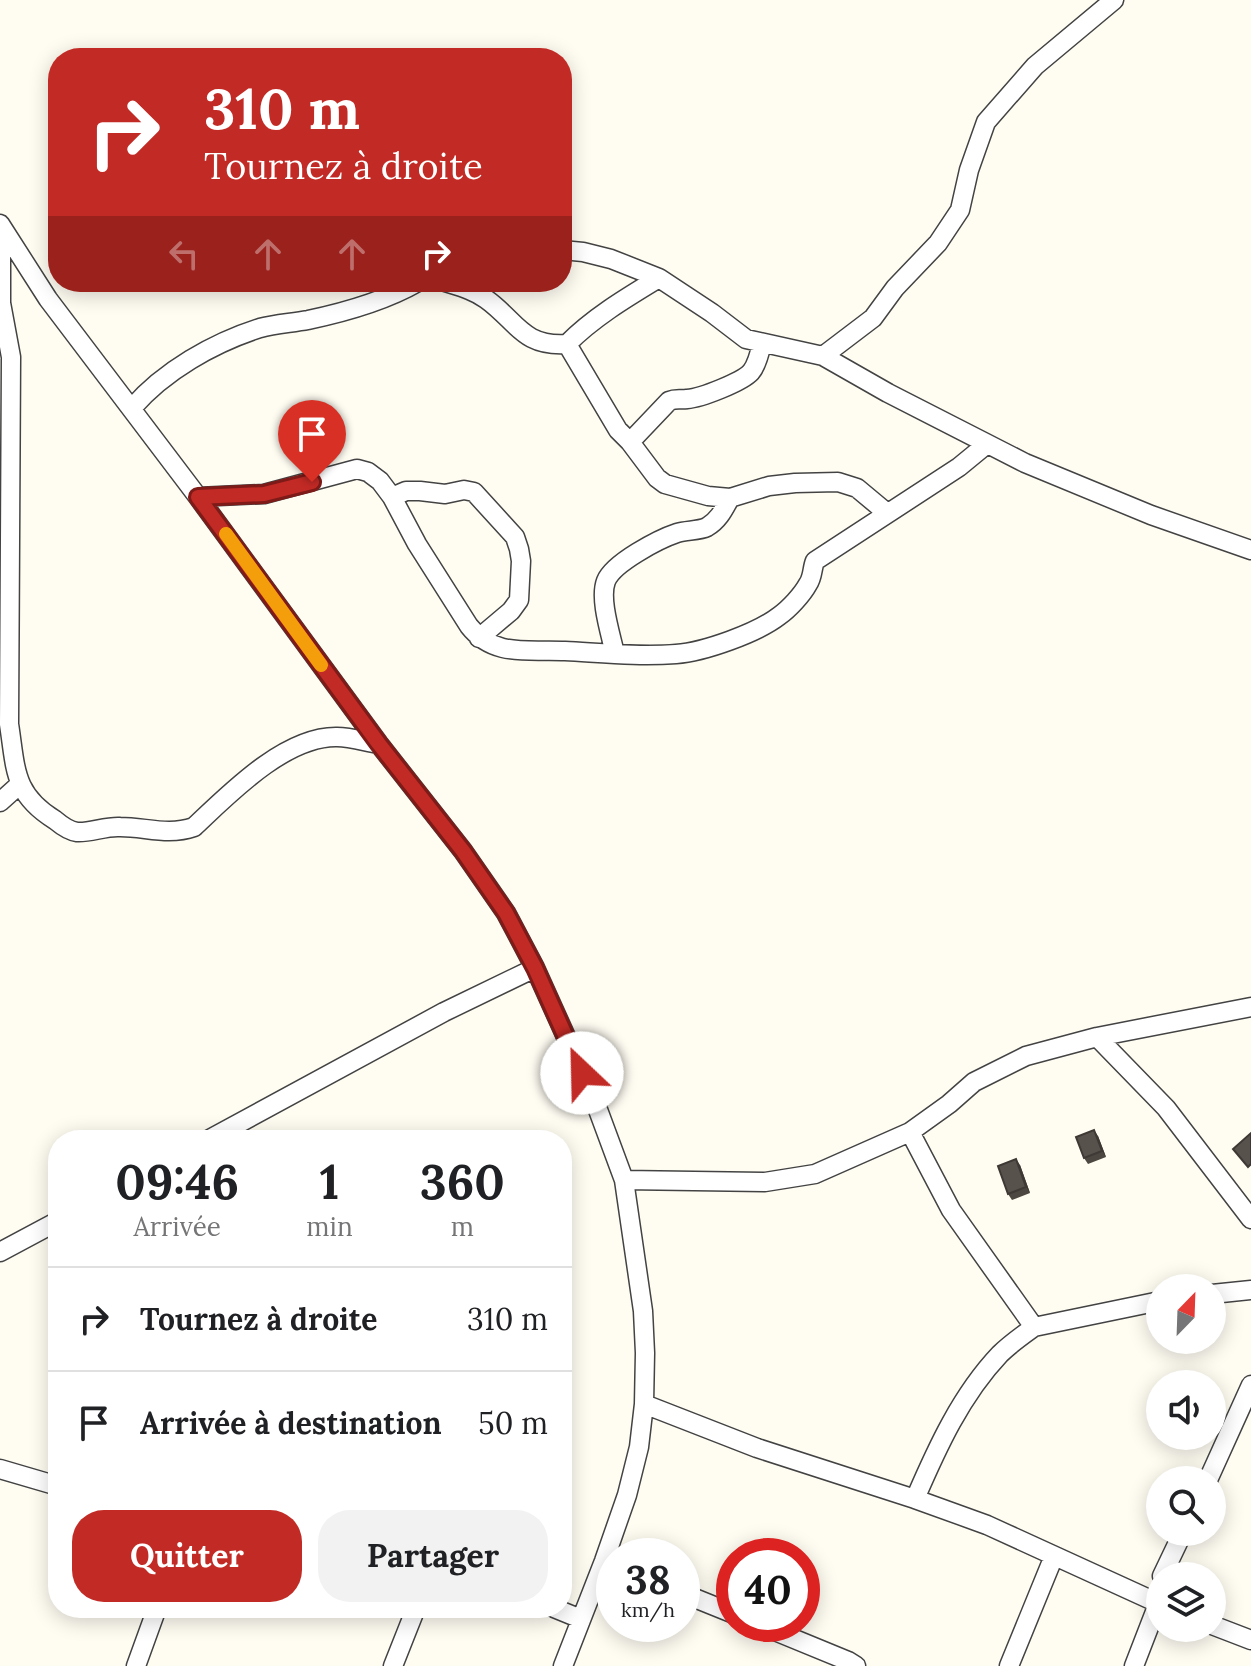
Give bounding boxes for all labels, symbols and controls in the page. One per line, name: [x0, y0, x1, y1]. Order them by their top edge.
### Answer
text: 310 m: [204, 73, 360, 144]
icon: right: [72, 80, 176, 184]
text: Tournez à droite: [204, 143, 483, 189]
icon: left: [162, 232, 206, 276]
icon: ahead: [246, 232, 290, 276]
icon: ahead: [330, 232, 374, 276]
icon: right: [414, 232, 458, 276]
pin: [278, 400, 346, 482]
icon: arrive: [290, 412, 334, 456]
position arrow: [540, 1031, 624, 1115]
text: 09:46: [115, 1151, 239, 1212]
text: 1: [320, 1151, 339, 1212]
text: 360: [420, 1151, 505, 1212]
text: Arrivée: [134, 1210, 221, 1243]
text: min: [306, 1210, 353, 1243]
text: m: [451, 1210, 474, 1243]
north arrow: [1146, 1274, 1226, 1354]
map controls: [1146, 1274, 1226, 1642]
icon: right: [72, 1297, 116, 1341]
text: Tournez à droite: [140, 1300, 377, 1338]
text: 310 m: [467, 1300, 548, 1338]
button: sound: [1146, 1370, 1226, 1450]
icon: arrive: [72, 1401, 116, 1445]
text: Arrivée à destination: [140, 1404, 442, 1442]
text: 50 m: [478, 1404, 548, 1442]
button: search: [1146, 1466, 1226, 1546]
button: Quitter: [72, 1510, 302, 1602]
button: Partager: [318, 1510, 548, 1602]
speed limit sign: 40: [716, 1538, 820, 1642]
text: 38: [625, 1554, 671, 1605]
button: layers: [1146, 1562, 1226, 1642]
text: km/h: [621, 1597, 675, 1622]

